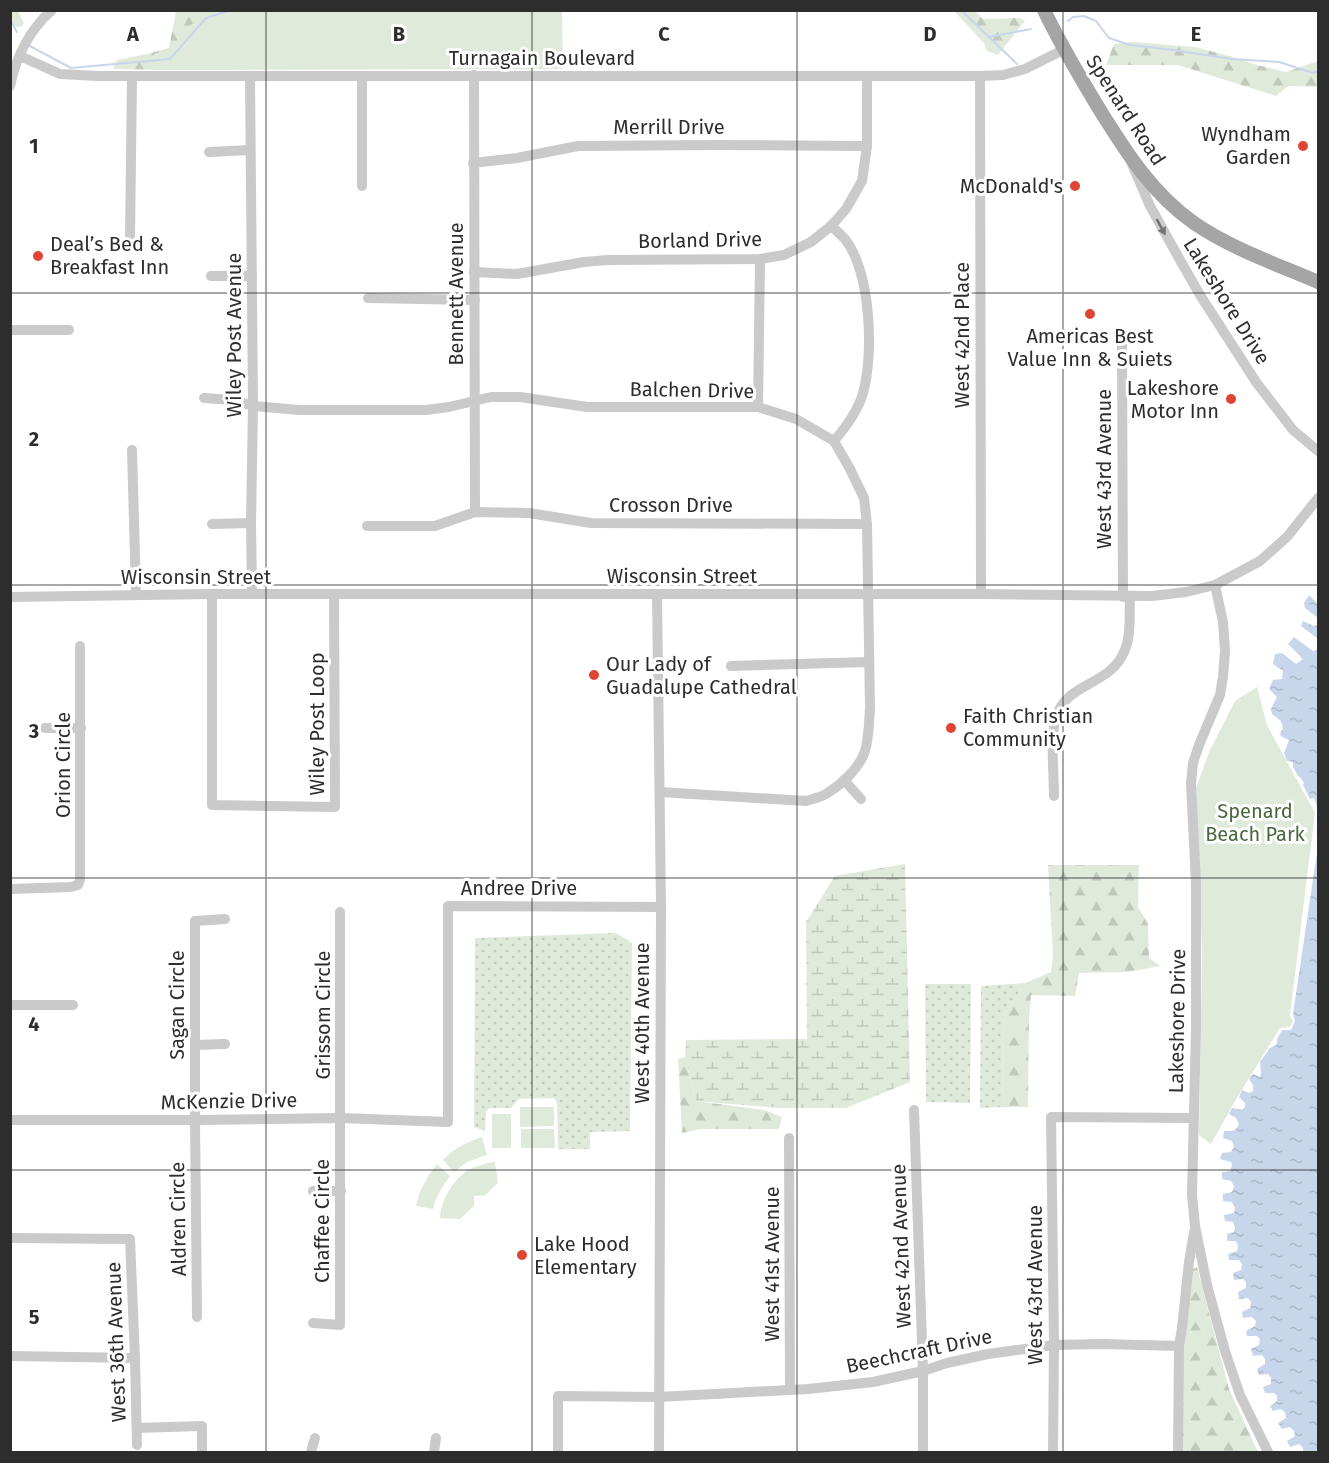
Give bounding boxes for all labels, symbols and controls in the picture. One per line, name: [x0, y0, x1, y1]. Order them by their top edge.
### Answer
text: A: [126, 22, 140, 46]
text: B: [393, 22, 405, 46]
text: C: [658, 22, 670, 46]
text: D: [923, 22, 937, 46]
text: E: [1191, 22, 1201, 46]
street label: Turnagain Boulevard: [449, 46, 635, 70]
street label: Spenard Road: [1081, 50, 1171, 170]
street label: Merrill Drive: [613, 115, 725, 139]
place label: Wyndham Garden: [1201, 122, 1291, 169]
text: 1: [29, 134, 39, 158]
marker: Wyndham Garden: [1296, 139, 1310, 153]
place label: McDonald's: [960, 174, 1063, 198]
marker: McDonald's: [1068, 179, 1082, 193]
one-way arrow: [1156, 219, 1166, 236]
street label: Bennett Avenue: [444, 222, 468, 366]
street label: Borland Drive: [638, 227, 762, 253]
place label: Deal’s Bed & Breakfast Inn: [50, 232, 169, 279]
street label: Lakeshore Drive: [1179, 233, 1275, 369]
marker: Deal’s Bed & Breakfast Inn: [31, 249, 45, 263]
street label: Wiley Post Avenue: [222, 253, 246, 417]
street label: West 42nd Place: [950, 262, 974, 408]
marker: Americas Best Value Inn & Suiets: [1083, 307, 1097, 321]
place label: Americas Best Value Inn & Suiets: [1008, 324, 1172, 371]
place label: Lakeshore Motor Inn: [1127, 376, 1219, 423]
street label: Balchen Drive: [629, 377, 755, 403]
street label: West 43rd Avenue: [1092, 389, 1116, 549]
marker: Lakeshore Motor Inn: [1224, 392, 1238, 406]
text: 2: [29, 427, 39, 451]
street label: Crosson Drive: [609, 493, 733, 517]
street label: Wisconsin Street: [607, 564, 758, 588]
street label: Wisconsin Street: [121, 565, 272, 589]
street label: Wiley Post Loop: [305, 652, 329, 796]
place label: Our Lady of Guadalupe Cathedral: [606, 652, 797, 699]
marker: Our Lady of Guadalupe Cathedral: [587, 668, 601, 682]
place label: Faith Christian Community: [963, 704, 1093, 751]
street label: Orion Circle: [51, 712, 75, 818]
text: 3: [28, 719, 39, 743]
marker: Faith Christian Community: [944, 721, 958, 735]
park label: Spenard Beach Park: [1205, 799, 1306, 846]
street label: Andree Drive: [461, 876, 577, 900]
street label: West 40th Avenue: [630, 942, 654, 1104]
street label: Lakeshore Drive: [1164, 949, 1190, 1093]
street label: Sagan Circle: [165, 950, 189, 1060]
street label: Grissom Circle: [311, 951, 335, 1079]
text: 4: [28, 1012, 40, 1036]
street label: McKenzie Drive: [160, 1088, 298, 1114]
street label: Chaffee Circle: [310, 1159, 334, 1283]
street label: Aldren Circle: [165, 1162, 191, 1276]
street label: West 42nd Avenue: [886, 1163, 916, 1329]
street label: West 41st Avenue: [760, 1186, 784, 1342]
street label: West 43rd Avenue: [1023, 1205, 1047, 1365]
place label: Lake Hood Elementary: [534, 1232, 637, 1279]
marker: Lake Hood Elementary: [515, 1248, 529, 1262]
street label: West 36th Avenue: [101, 1261, 131, 1423]
text: 5: [29, 1305, 40, 1329]
street label: Beechcraft Drive: [844, 1324, 994, 1378]

